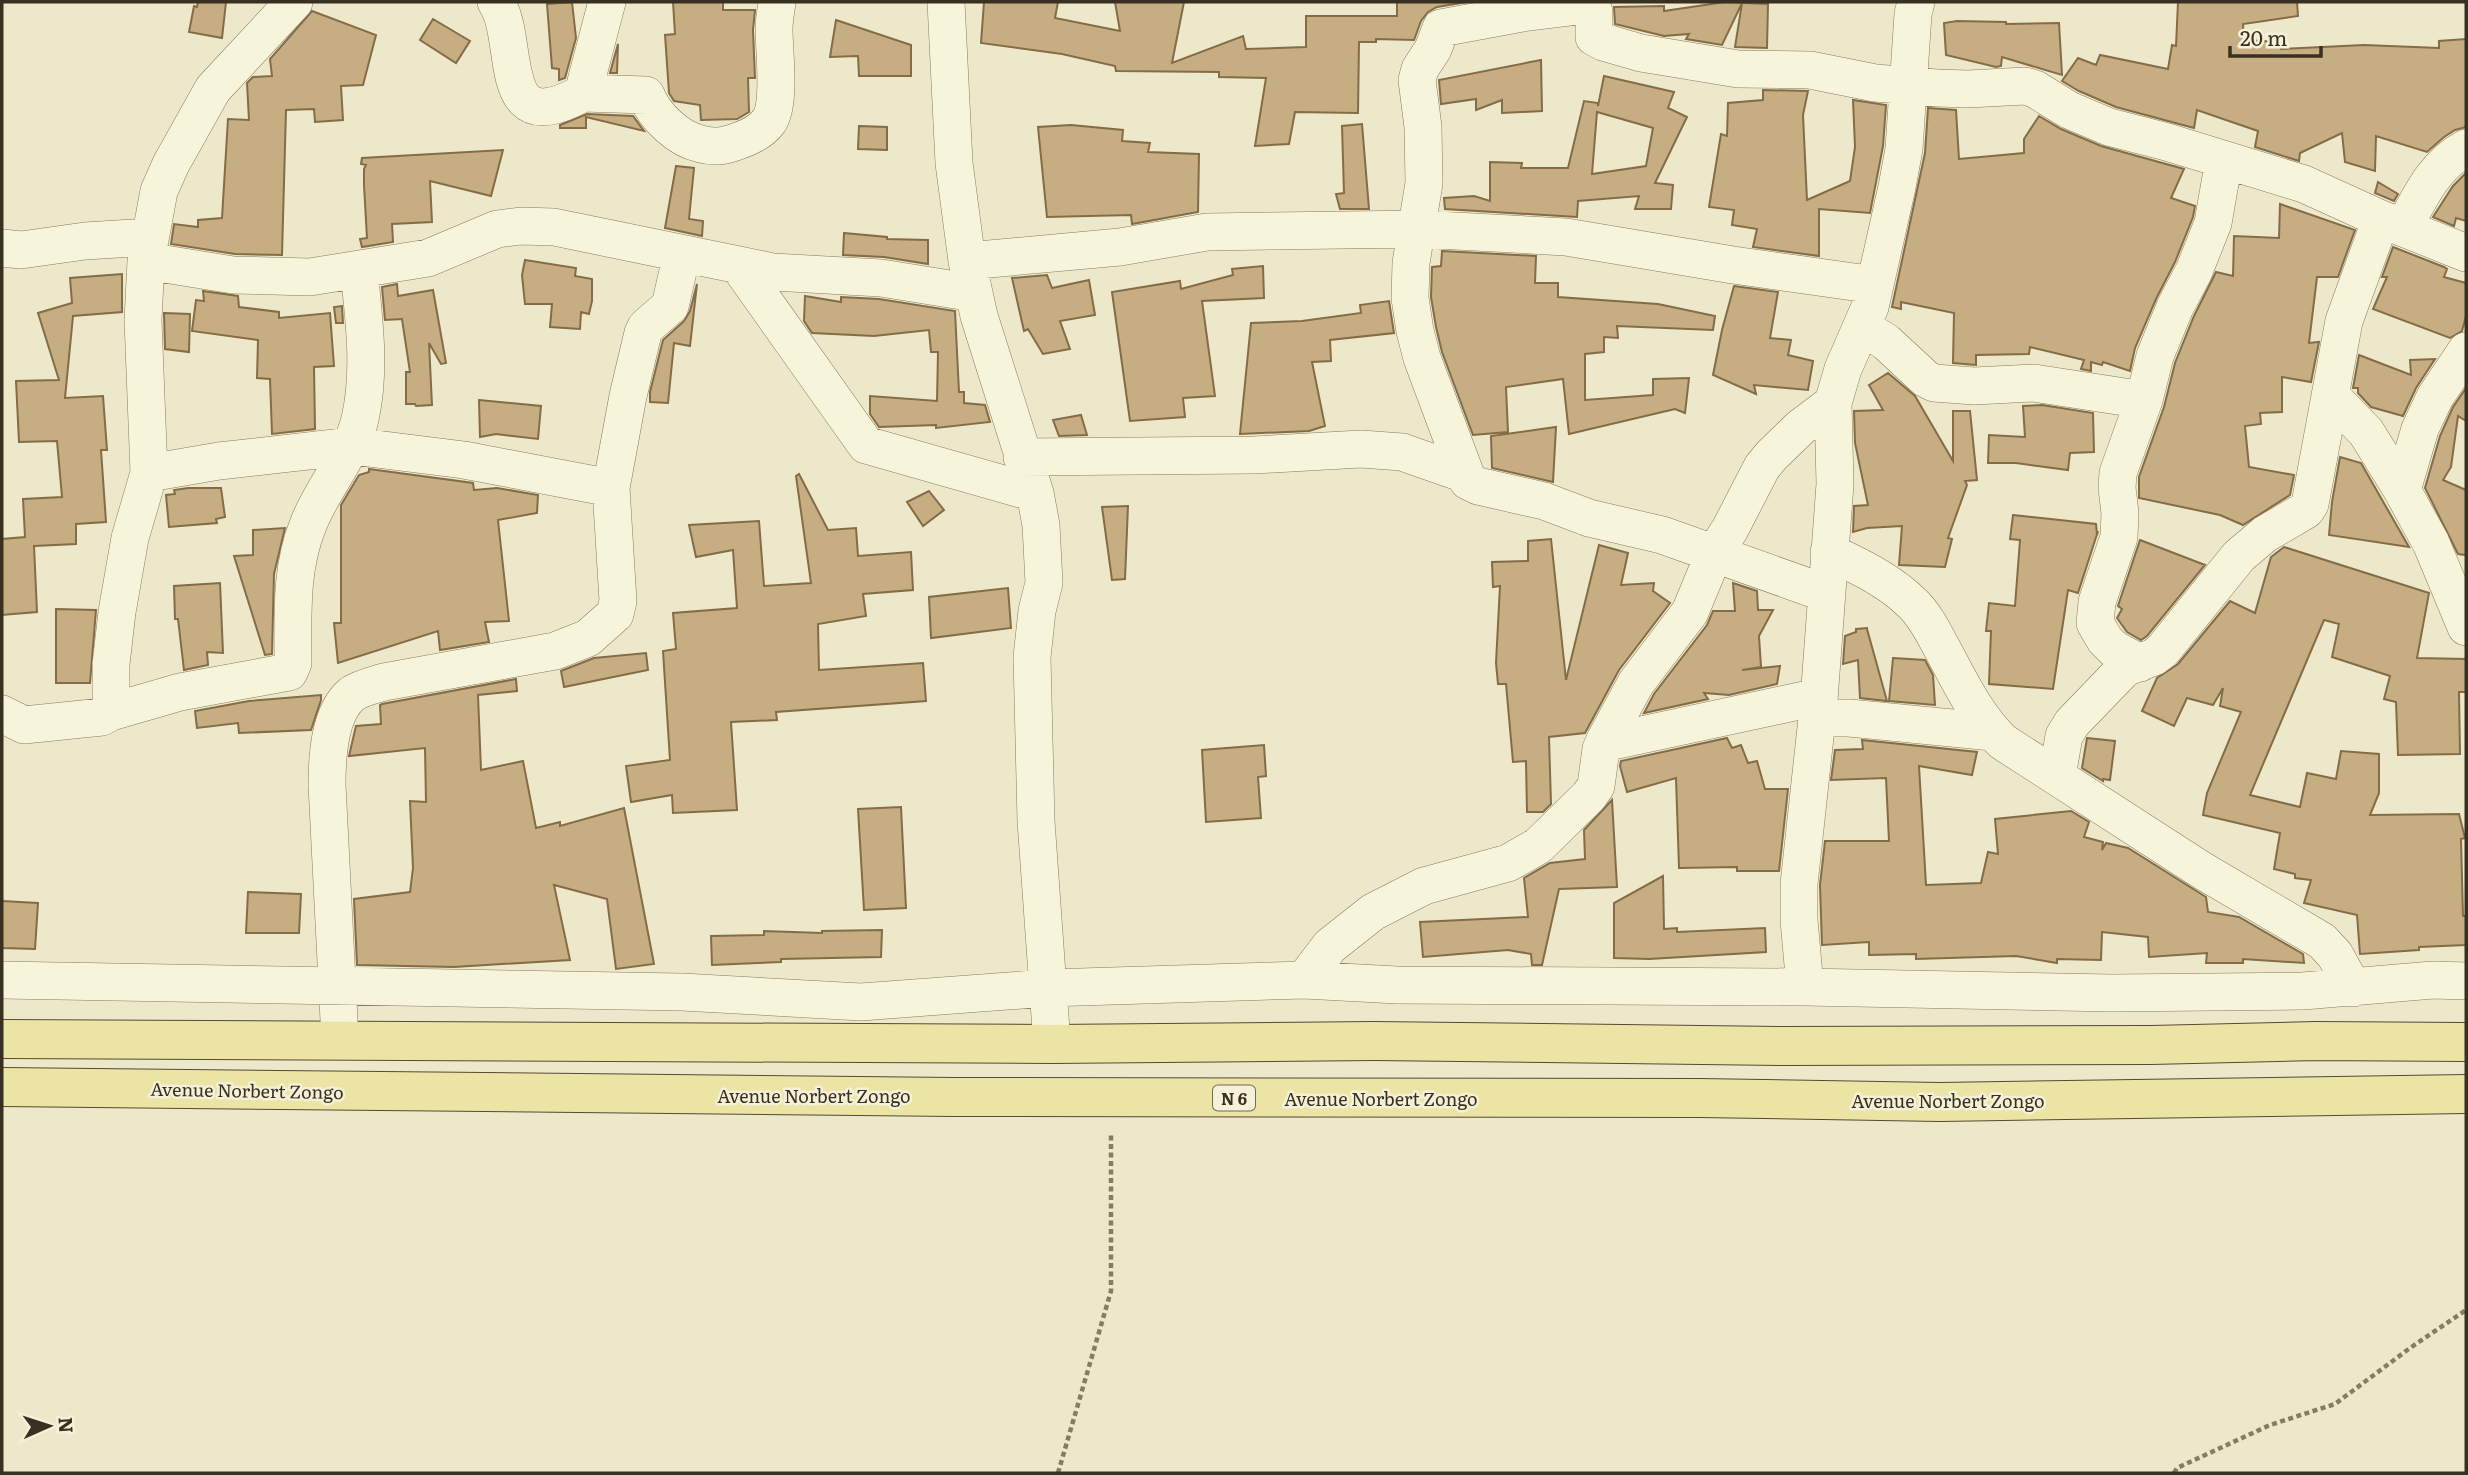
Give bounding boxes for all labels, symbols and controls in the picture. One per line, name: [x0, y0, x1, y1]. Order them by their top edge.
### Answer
scale bar: [2230, 14, 2321, 58]
text: 20 m: [2240, 21, 2287, 52]
street label: Avenue Norbert Zongo: [150, 1075, 344, 1105]
street label: Avenue Norbert Zongo: [717, 1082, 911, 1109]
street label: Avenue Norbert Zongo: [1284, 1085, 1478, 1112]
road number: N 6: [1213, 1086, 1255, 1110]
street label: Avenue Norbert Zongo: [1851, 1087, 2045, 1114]
north arrow: [14, 1391, 84, 1461]
text: N: [53, 1416, 81, 1434]

